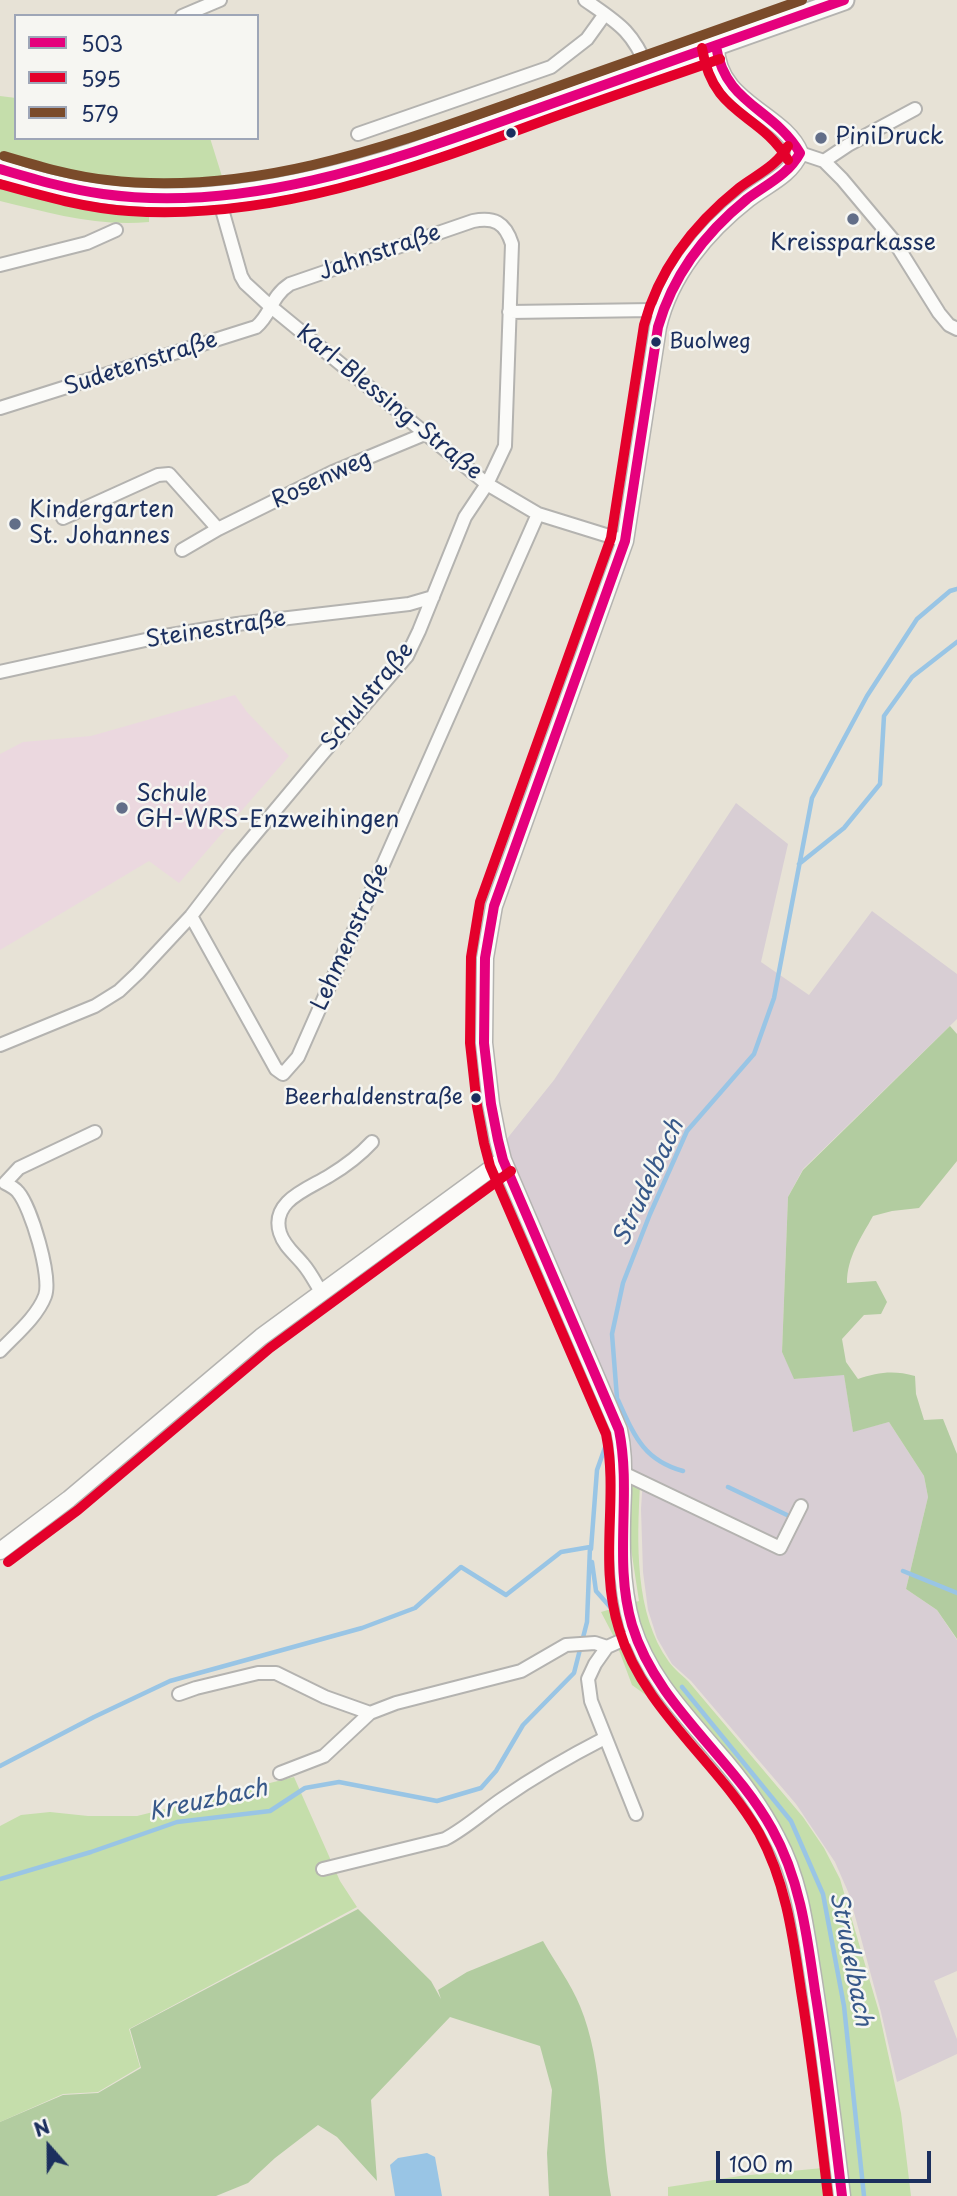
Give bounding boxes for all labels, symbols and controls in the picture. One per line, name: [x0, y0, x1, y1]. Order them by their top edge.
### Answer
legend: [14, 14, 259, 140]
text: 503: [81, 27, 123, 59]
text: 595: [81, 62, 121, 94]
text: 579: [81, 97, 119, 129]
place label: PiniDruck: [835, 124, 944, 152]
unlabelled marker: [504, 126, 518, 140]
marker: PiniDruck: [813, 130, 829, 146]
marker: Kreissparkasse: [845, 211, 861, 227]
street label: Jahnstraße: [316, 219, 444, 287]
place label: Kreissparkasse: [770, 230, 936, 258]
street label: Karl-Blessing-Straße: [291, 320, 487, 486]
street label: Sudetenstraße: [61, 326, 221, 402]
place label: Buolweg: [669, 329, 751, 355]
marker: Buolweg: [649, 335, 663, 349]
street label: Rosenweg: [268, 445, 376, 515]
place label: Kindergarten St. Johannes: [29, 497, 174, 551]
marker: Kindergarten St. Johannes: [7, 516, 23, 532]
street label: Steinestraße: [144, 605, 288, 655]
street label: Schulstraße: [316, 637, 420, 757]
place label: Schule GH-WRS-Enzweihingen: [136, 781, 399, 835]
marker: Schule GH-WRS-Enzweihingen: [114, 800, 130, 816]
street label: Lehmenstraße: [306, 859, 396, 1015]
place label: Beerhaldenstraße: [284, 1085, 463, 1111]
marker: Beerhaldenstraße: [469, 1091, 483, 1105]
water label: Strudelbach: [607, 1115, 691, 1251]
water label: Kreuzbach: [146, 1774, 270, 1828]
water label: Strudelbach: [823, 1889, 877, 2029]
north arrow: [14, 2112, 84, 2182]
text: N: [29, 2112, 54, 2143]
scale bar: [719, 2136, 934, 2180]
text: 100 m: [729, 2147, 793, 2179]

